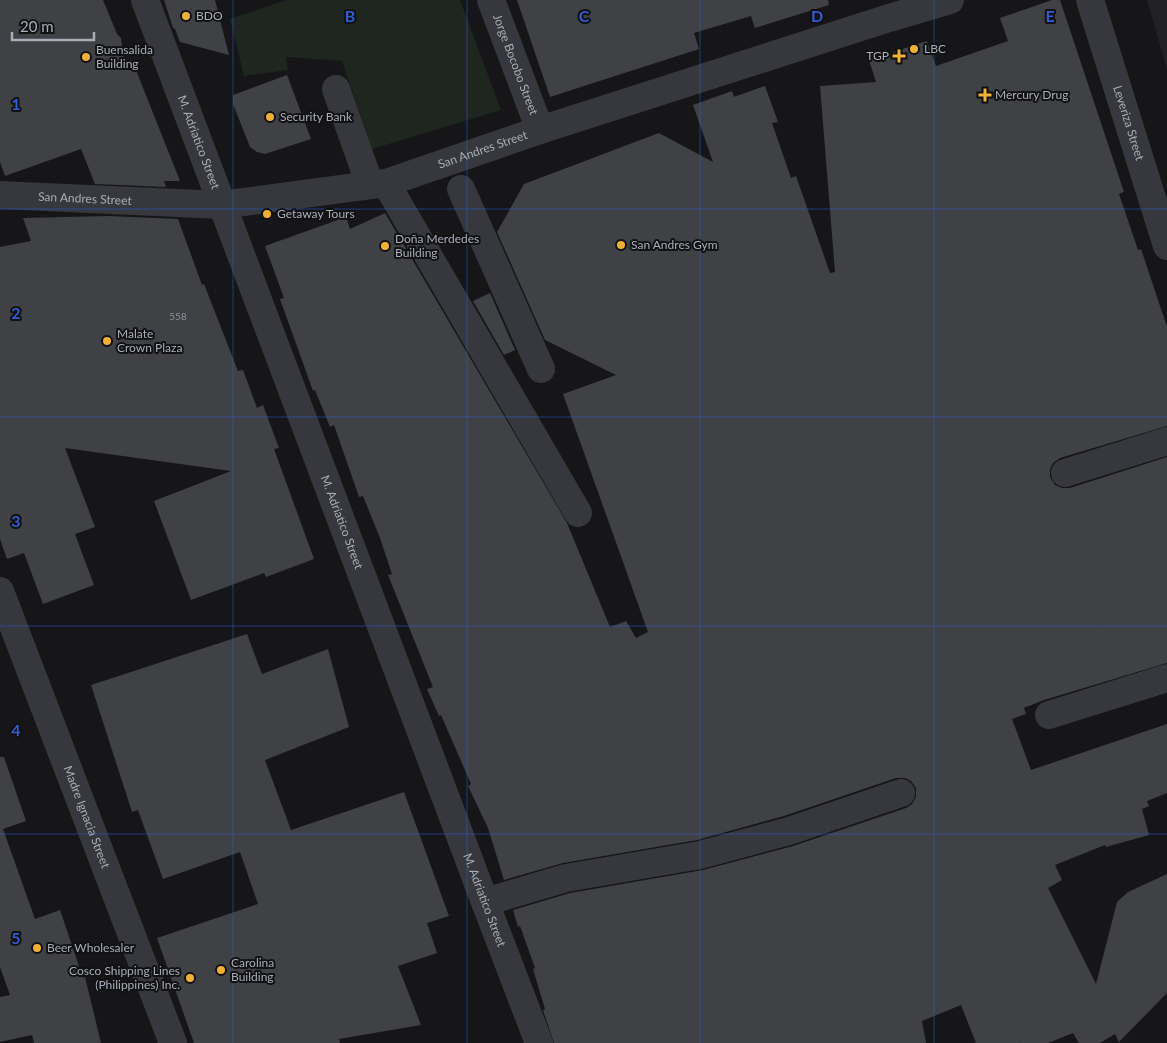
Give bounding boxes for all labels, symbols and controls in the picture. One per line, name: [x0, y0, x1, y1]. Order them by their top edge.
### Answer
text: B: [345, 6, 355, 25]
text: C: [579, 6, 590, 25]
text: D: [811, 6, 823, 25]
text: E: [1045, 6, 1055, 25]
place label: BDO: [196, 8, 223, 23]
scale bar: [12, 10, 95, 42]
marker: BDO: [180, 10, 192, 22]
street label: Jorge Bocobo Street: [490, 12, 542, 118]
text: 20 m: [20, 17, 54, 35]
place label: LBC: [924, 41, 946, 56]
place label: Buensalida Building: [96, 42, 153, 71]
marker: LBC: [908, 43, 920, 55]
place label: TGP: [866, 48, 889, 63]
marker: TGP: [893, 50, 905, 62]
marker: Buensalida Building: [80, 51, 92, 63]
street label: Leveriza Street: [1110, 84, 1148, 163]
place label: Mercury Drug: [995, 87, 1068, 102]
marker: Mercury Drug: [979, 89, 991, 101]
street label: M. Adriatico Street: [175, 93, 224, 192]
text: 1: [11, 94, 21, 113]
place label: Security Bank: [280, 109, 353, 124]
marker: Security Bank: [264, 111, 276, 123]
street label: San Andres Street: [436, 127, 530, 172]
street label: San Andres Street: [38, 189, 133, 208]
place label: Getaway Tours: [277, 206, 355, 221]
marker: Getaway Tours: [261, 208, 273, 220]
place label: Doña Merdedes Building: [395, 231, 479, 260]
place label: San Andres Gym: [631, 237, 718, 252]
marker: San Andres Gym: [615, 239, 627, 251]
marker: Doña Merdedes Building: [379, 240, 391, 252]
text: 2: [11, 303, 21, 322]
house number: 558: [169, 310, 187, 322]
place label: Malate Crown Plaza: [117, 326, 182, 355]
marker: Malate Crown Plaza: [101, 335, 113, 347]
street label: M. Adriatico Street: [318, 473, 367, 572]
text: 3: [11, 511, 21, 530]
text: 4: [11, 720, 21, 739]
street label: Madre Ignacia Street: [61, 763, 114, 871]
street label: M. Adriatico Street: [460, 851, 510, 950]
text: 5: [11, 928, 21, 947]
place label: Beer Wholesaler: [47, 940, 135, 955]
marker: Beer Wholesaler: [31, 942, 43, 954]
place label: Carolina Building: [231, 955, 274, 984]
place label: Cosco Shipping Lines (Philippines) Inc.: [69, 963, 180, 992]
marker: Carolina Building: [215, 964, 227, 976]
marker: Cosco Shipping Lines (Philippines) Inc.: [184, 972, 196, 984]

